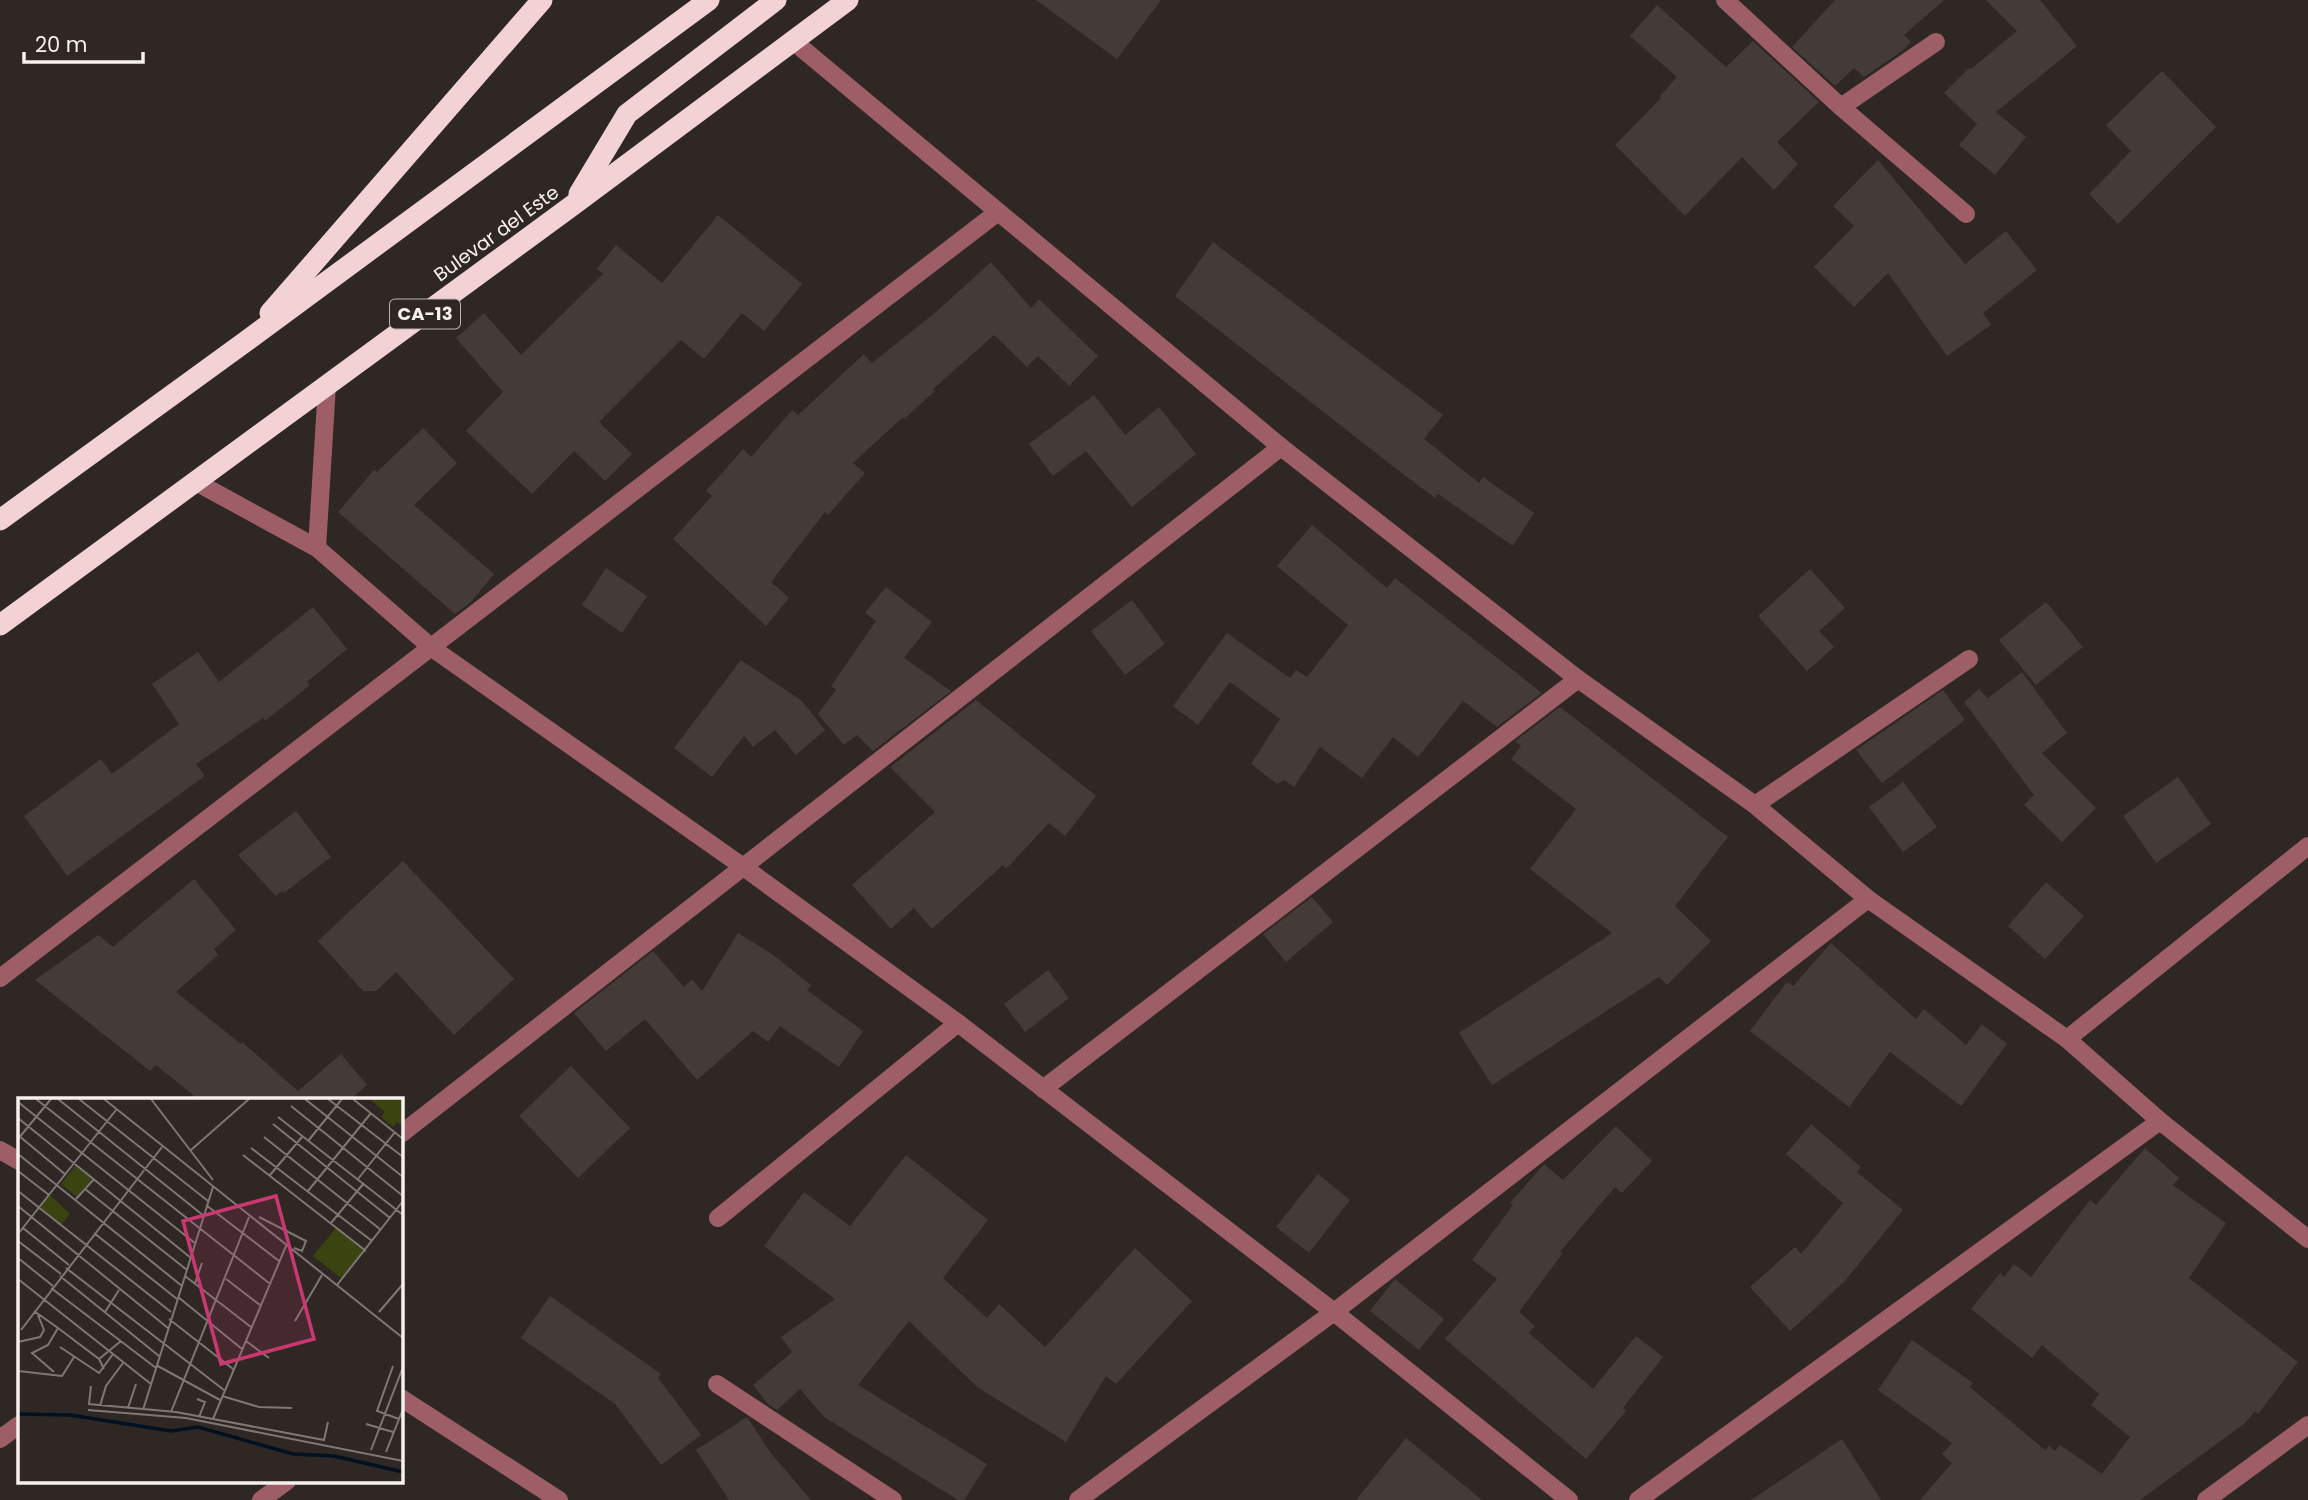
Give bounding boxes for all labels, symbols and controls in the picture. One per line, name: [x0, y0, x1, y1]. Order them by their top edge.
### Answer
scale bar: [24, 21, 144, 65]
text: 20 m: [35, 30, 88, 59]
street label: Bulevar del Este: [428, 179, 564, 288]
road number: CA-13: [390, 300, 460, 328]
inset map: [18, 1098, 402, 1482]

